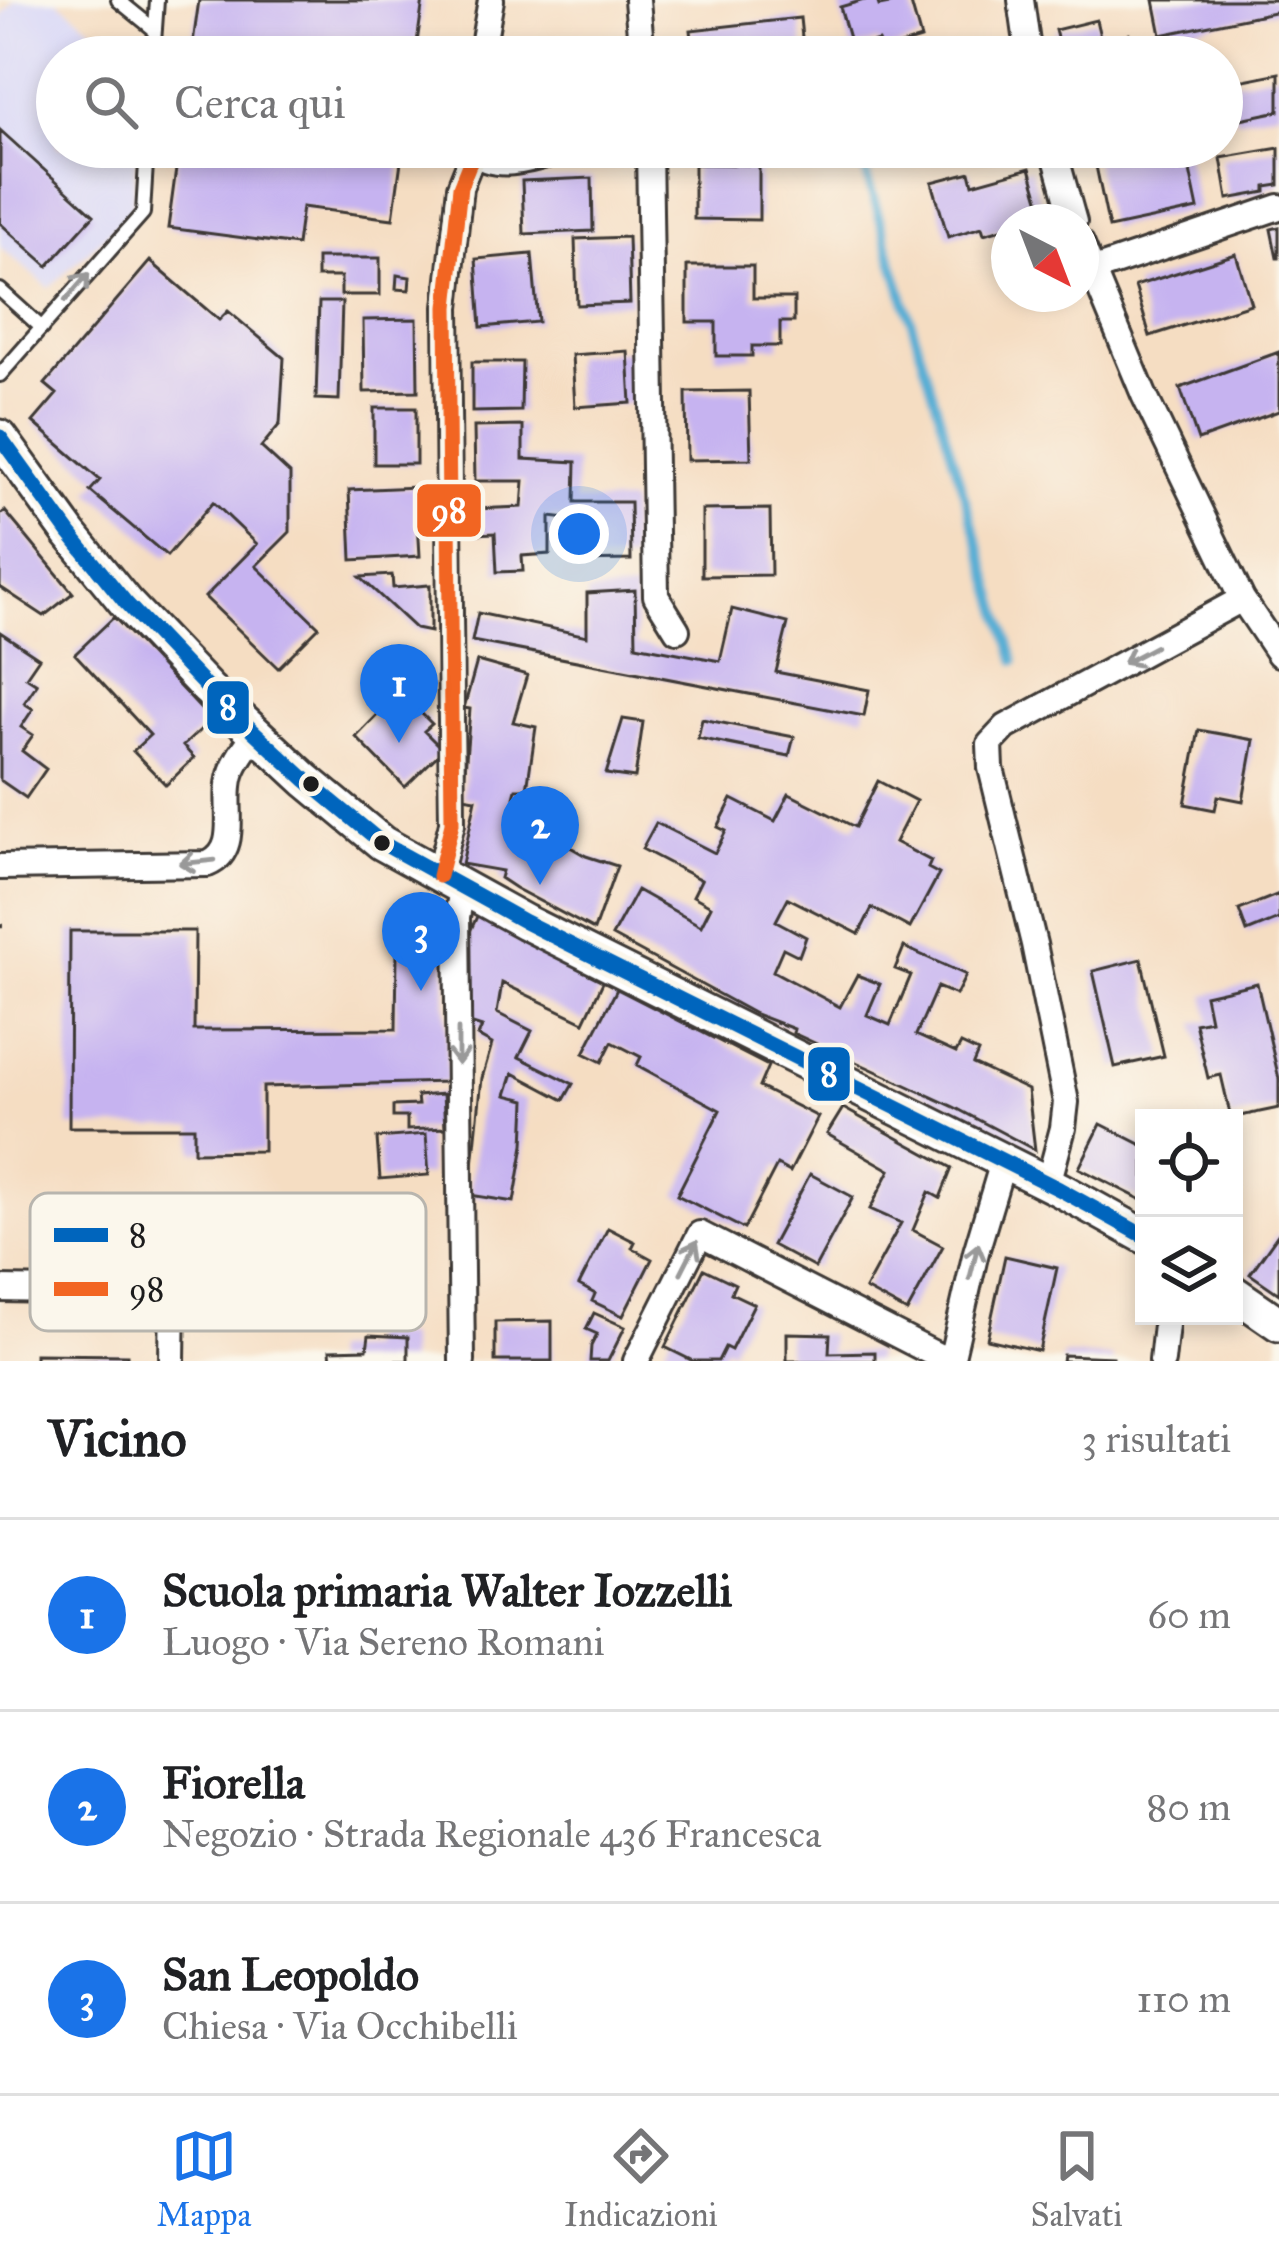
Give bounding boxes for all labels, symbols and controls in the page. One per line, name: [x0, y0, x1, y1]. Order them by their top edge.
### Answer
search box: [36, 36, 1243, 168]
icon: search: [78, 69, 144, 135]
text: Cerca qui: [174, 75, 346, 130]
north arrow: [991, 204, 1099, 312]
one-way arrow: [63, 272, 91, 303]
line badge: 98: [415, 482, 483, 539]
text: 98: [431, 491, 467, 532]
your location: [549, 504, 609, 564]
pin: 1: [360, 644, 438, 743]
one-way arrow: [1123, 644, 1158, 667]
line badge: 8: [205, 679, 251, 736]
text: 8: [219, 688, 237, 728]
unlabelled marker: [300, 773, 322, 795]
pin: 2: [501, 786, 579, 885]
unlabelled marker: [371, 832, 393, 854]
one-way arrow: [178, 852, 217, 874]
pin: 3: [382, 892, 460, 991]
one-way arrow: [447, 1027, 469, 1066]
line badge: 8: [806, 1045, 852, 1103]
text: 8: [820, 1055, 838, 1095]
map controls: [1135, 1109, 1243, 1325]
button: locate: [1135, 1109, 1243, 1217]
legend: [30, 1193, 426, 1331]
text: 8: [129, 1216, 147, 1256]
button: layers: [1135, 1217, 1243, 1325]
one-way arrow: [678, 1239, 701, 1275]
one-way arrow: [964, 1242, 986, 1280]
text: 98: [129, 1270, 164, 1311]
text: Vicino: [48, 1408, 186, 1470]
text: 3 risultati: [1081, 1415, 1231, 1463]
text: Scuola primaria Walter Iozzelli: [162, 1563, 732, 1618]
text: 1: [79, 1591, 95, 1639]
text: 60 m: [1147, 1591, 1231, 1639]
text: Luogo · Via Sereno Romani: [162, 1618, 604, 1666]
text: Fiorella: [162, 1755, 305, 1810]
text: 2: [77, 1783, 97, 1831]
text: 80 m: [1146, 1783, 1231, 1831]
text: Negozio · Strada Regionale 436 Francesca: [162, 1810, 822, 1858]
text: San Leopoldo: [162, 1947, 419, 2002]
text: 3: [79, 1975, 95, 2023]
text: 110 m: [1136, 1975, 1231, 2023]
text: Chiesa · Via Occhibelli: [162, 2002, 518, 2050]
tab: Mappa: [156, 2123, 251, 2235]
tab: Indicazioni: [564, 2123, 718, 2235]
tab: Salvati: [1031, 2123, 1123, 2235]

